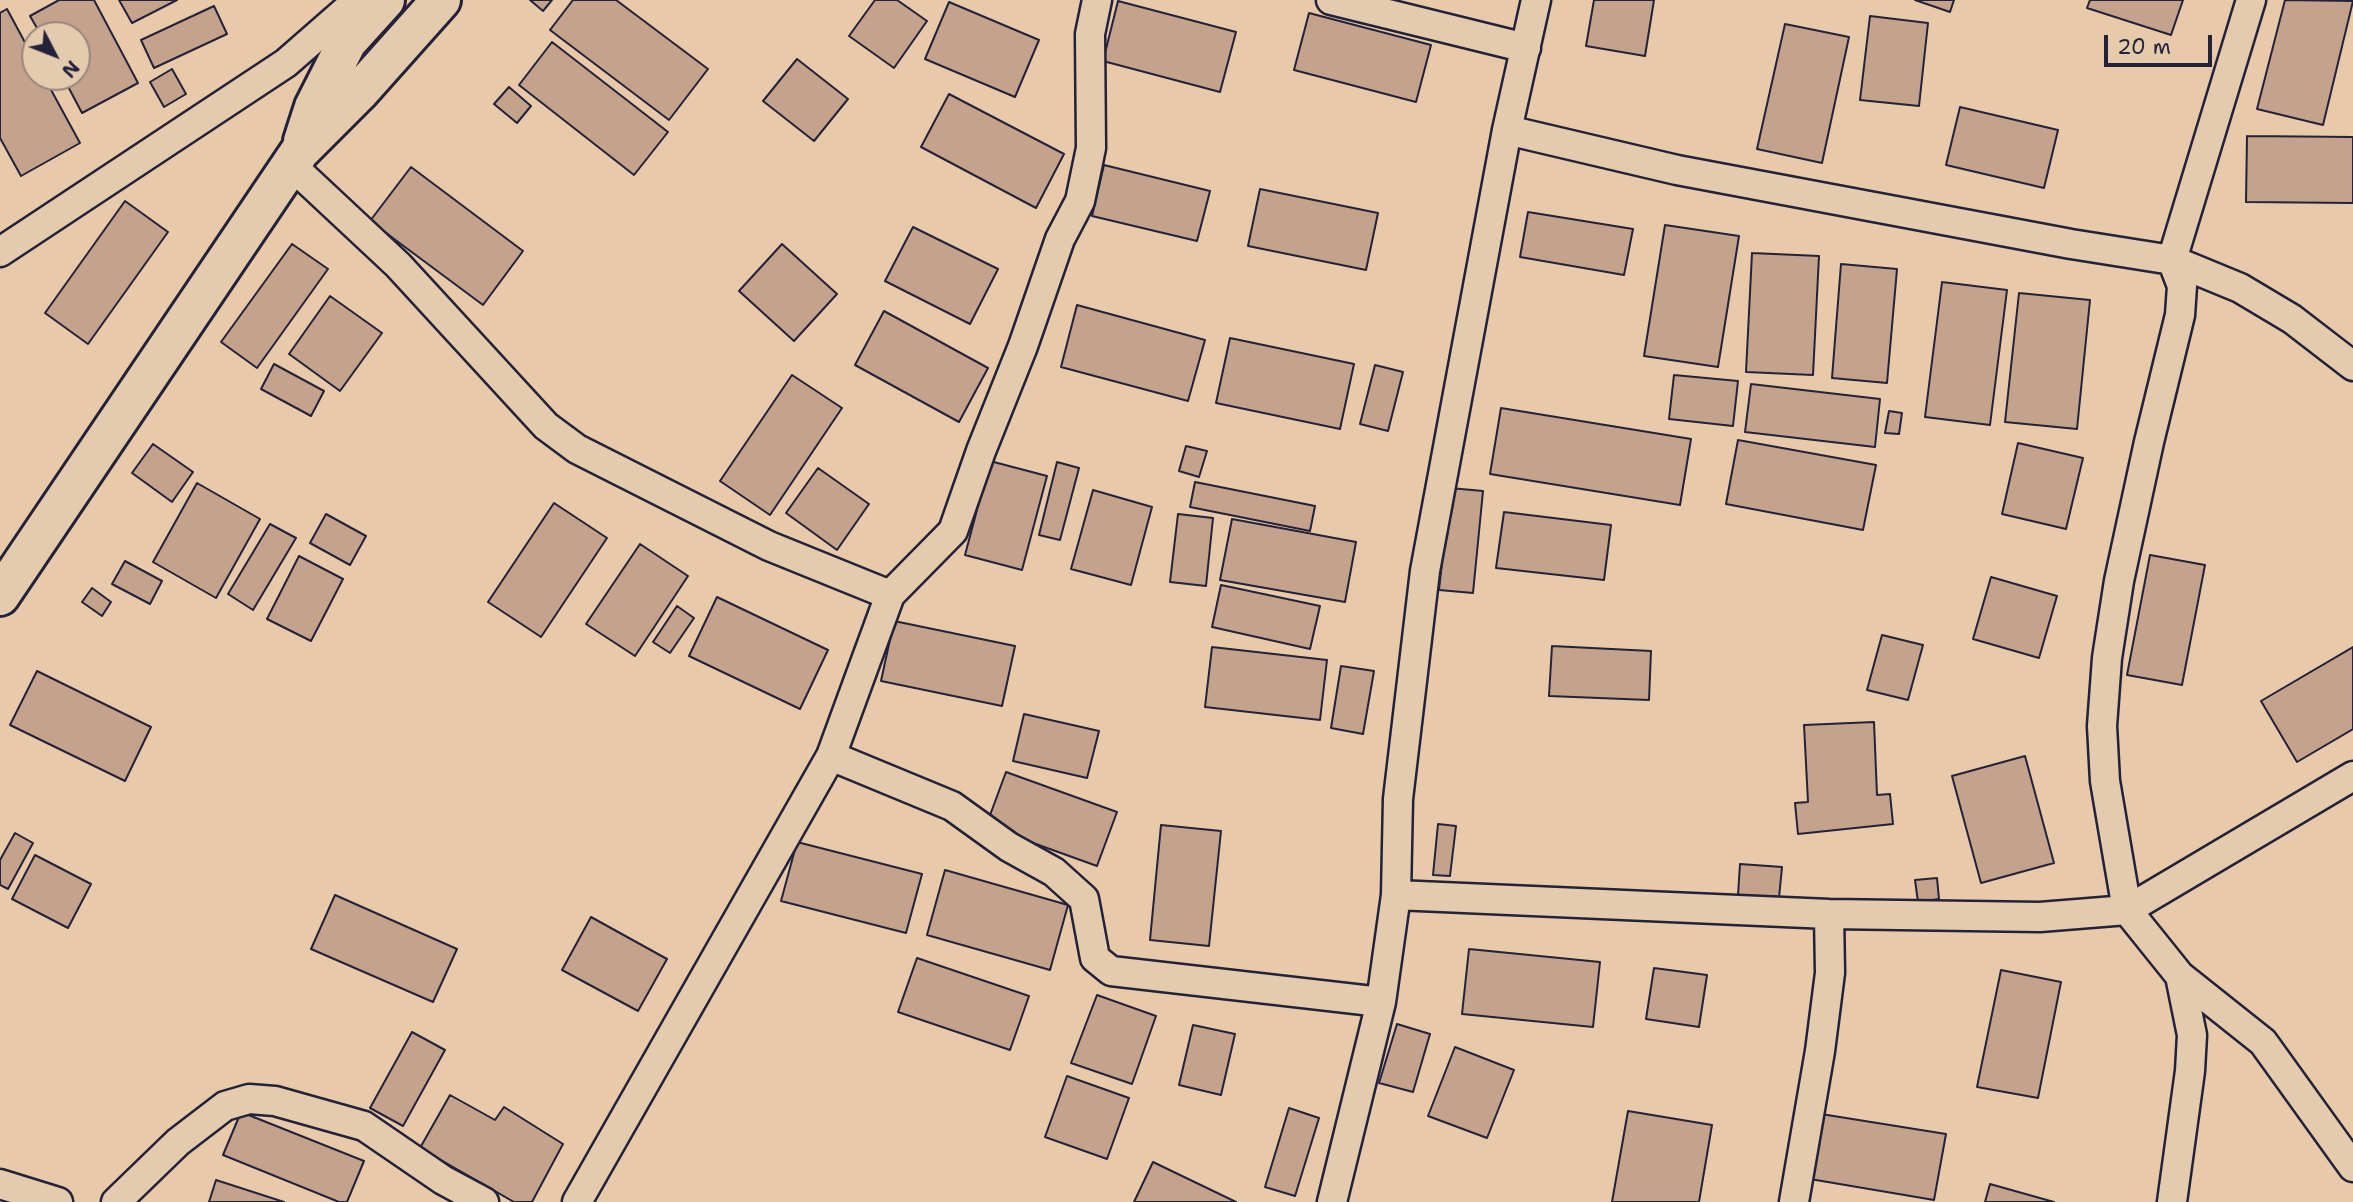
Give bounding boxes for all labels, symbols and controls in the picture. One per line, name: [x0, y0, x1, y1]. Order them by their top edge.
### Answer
north arrow: [21, 21, 91, 91]
scale bar: [2108, 21, 2216, 65]
text: 20 m: [2117, 33, 2171, 61]
text: N: [56, 55, 85, 83]

